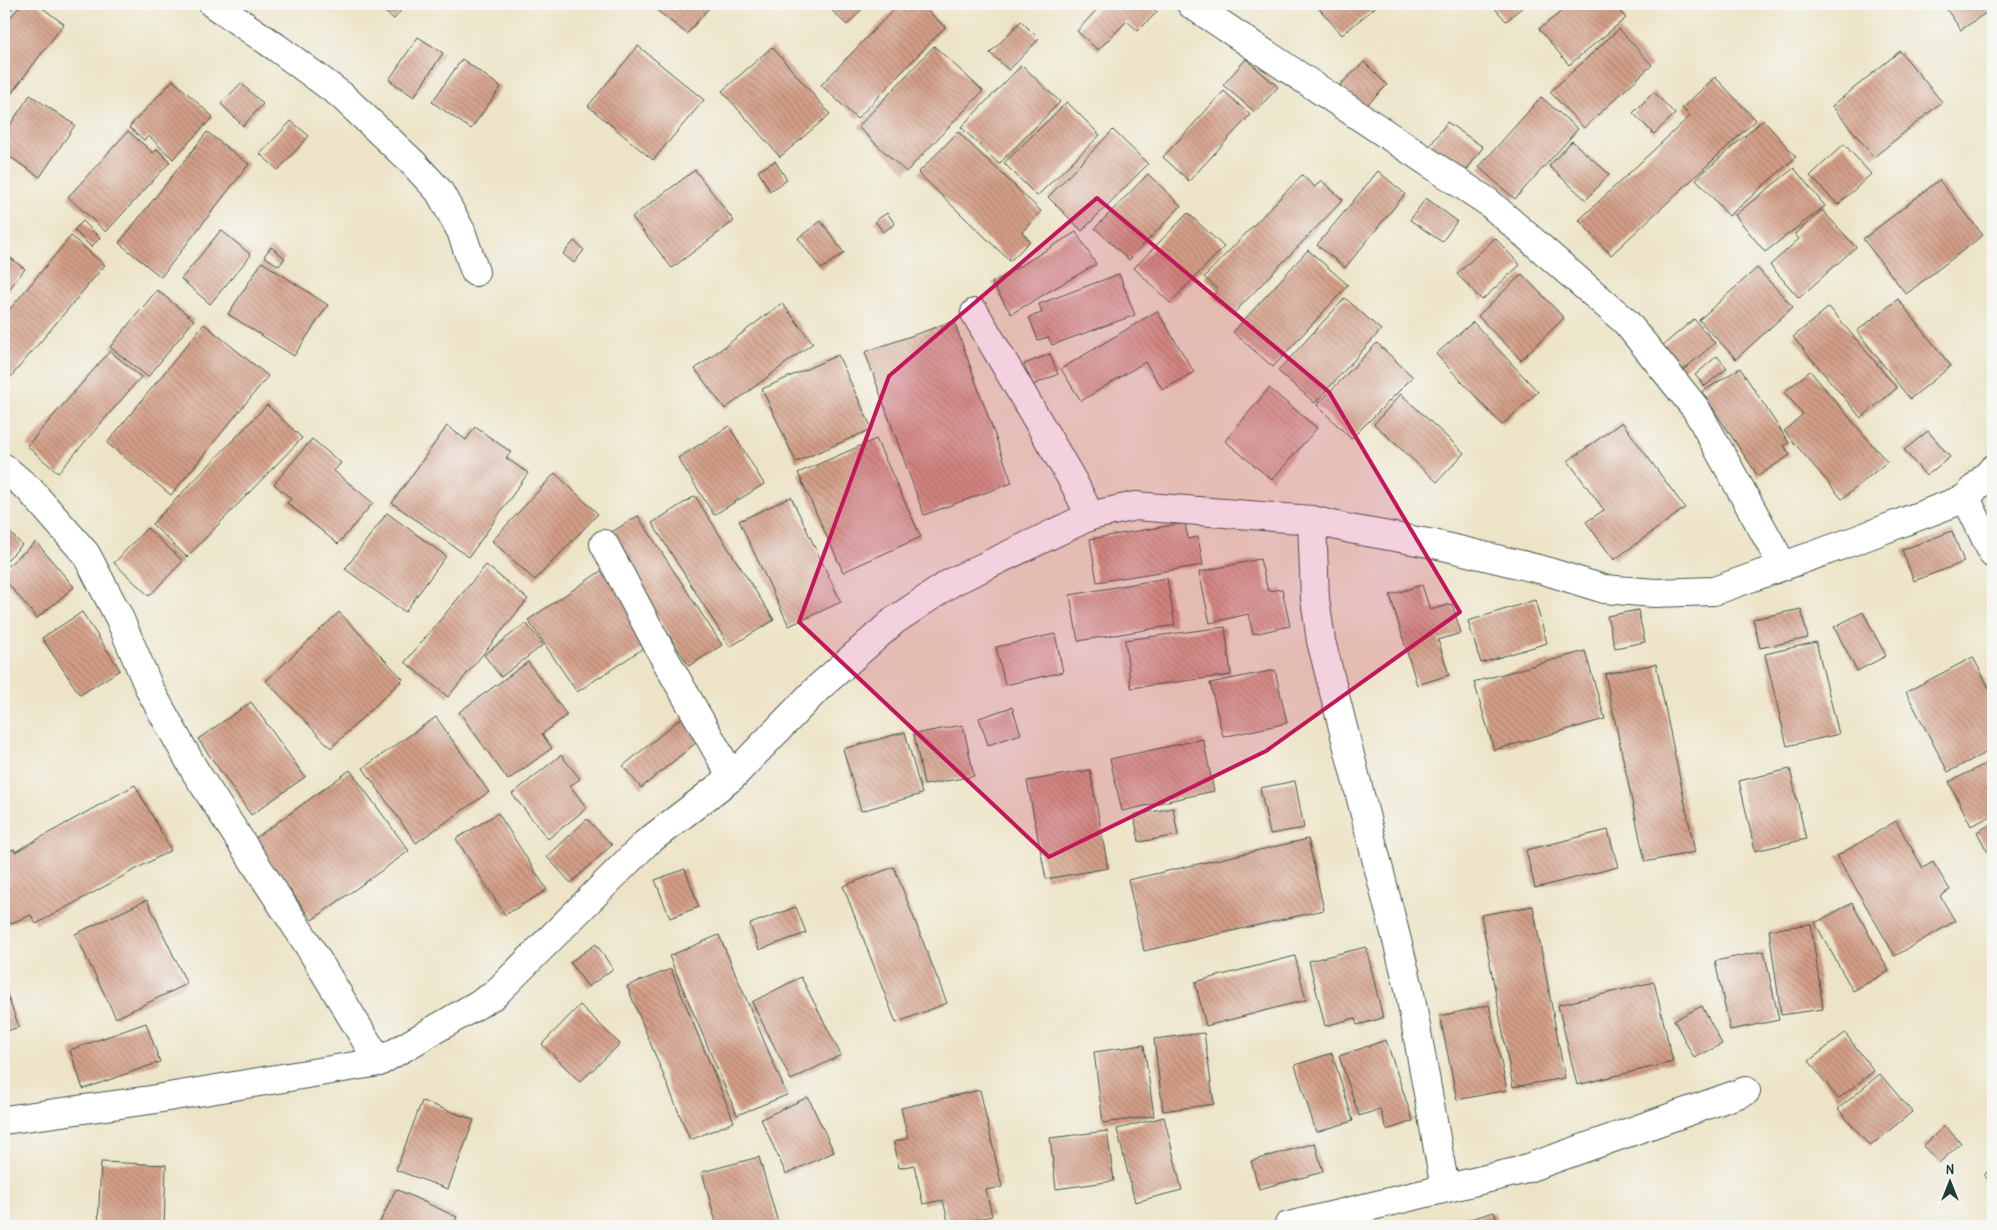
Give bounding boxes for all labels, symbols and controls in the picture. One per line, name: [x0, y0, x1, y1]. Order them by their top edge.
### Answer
north arrow: [1924, 1158, 1974, 1208]
text: N: [1946, 1159, 1954, 1178]

